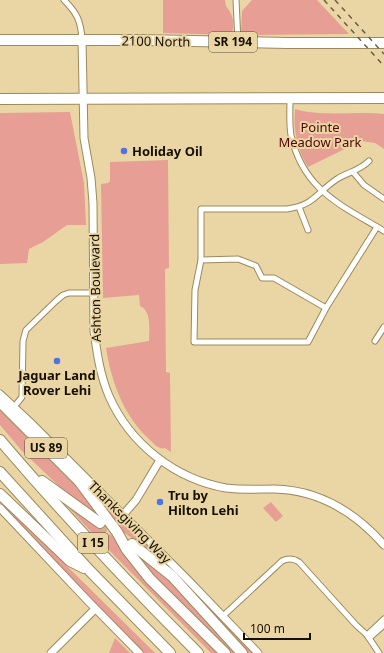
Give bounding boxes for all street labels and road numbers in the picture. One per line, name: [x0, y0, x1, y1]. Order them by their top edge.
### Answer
street label: 2100 North: [121, 31, 191, 51]
road number: SR 194: [209, 32, 257, 52]
street label: Ashton Boulevard: [85, 234, 105, 342]
road number: US 89: [25, 438, 67, 458]
street label: Thanksgiving Way: [85, 477, 176, 568]
road number: I 15: [78, 533, 108, 553]

